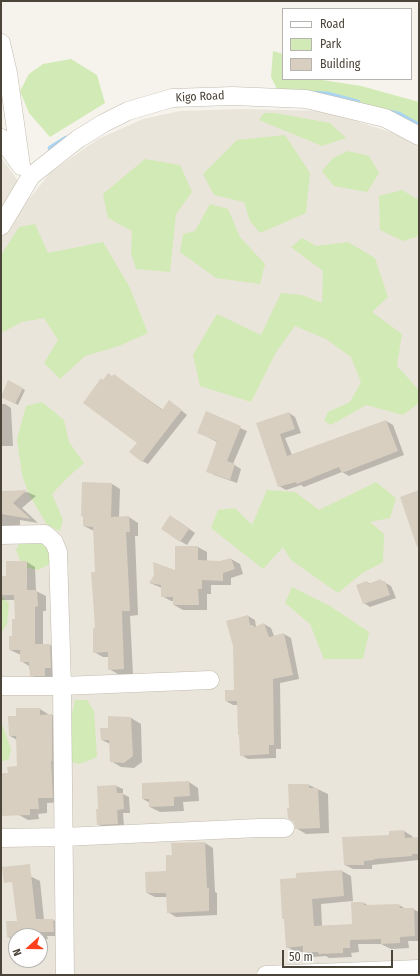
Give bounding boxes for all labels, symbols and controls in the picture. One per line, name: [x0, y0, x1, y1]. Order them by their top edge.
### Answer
legend: [282, 8, 412, 80]
text: Road: [320, 17, 345, 31]
text: Park: [320, 37, 341, 51]
text: Building: [320, 57, 360, 71]
street label: Kigo Road: [175, 89, 225, 105]
north arrow: [8, 928, 48, 968]
scale bar: [284, 942, 395, 968]
text: N: [10, 947, 25, 958]
text: 50 m: [289, 950, 313, 964]

